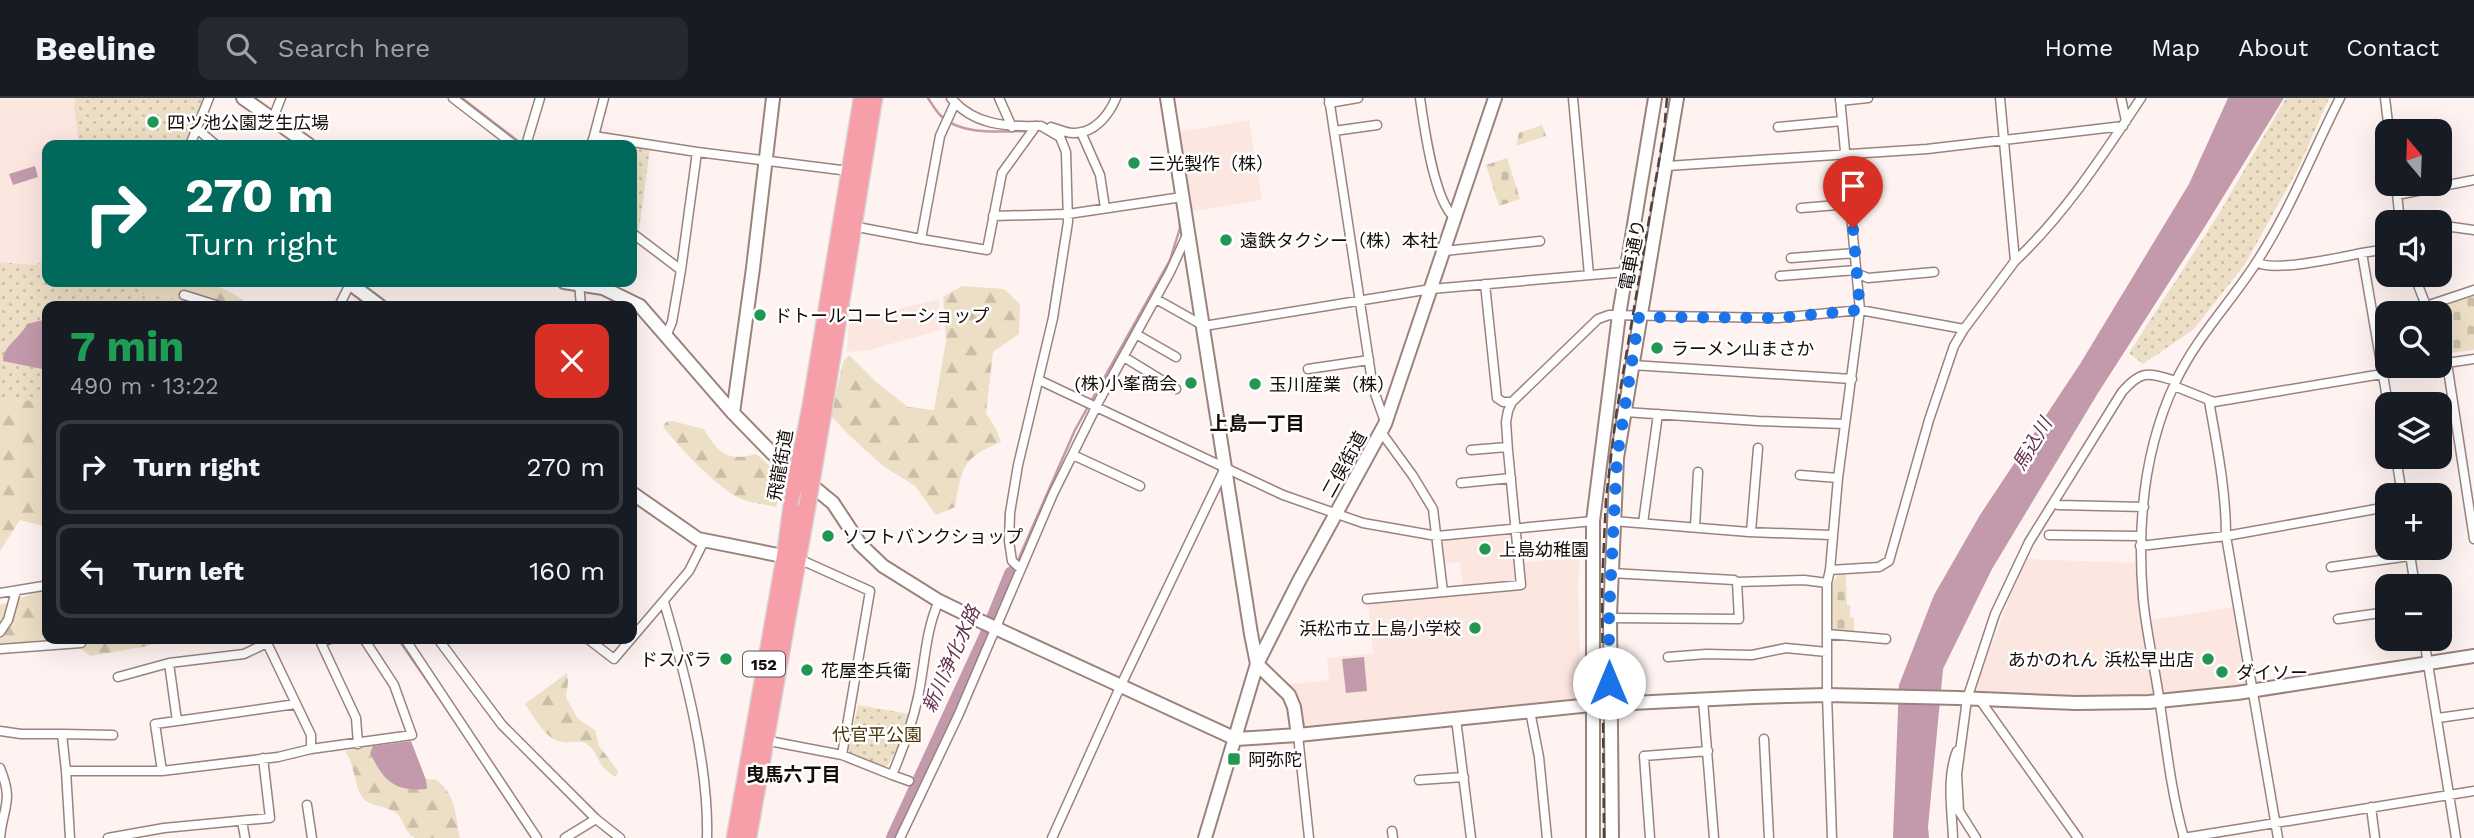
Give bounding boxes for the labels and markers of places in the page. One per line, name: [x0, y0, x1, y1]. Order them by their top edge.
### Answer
place label: 四ツ池公園芝生広場: [167, 112, 329, 133]
marker: 四ツ池公園芝生広場: [145, 114, 161, 130]
place label: 三光製作（株）: [1148, 153, 1274, 174]
marker: 三光製作（株）: [1126, 155, 1142, 171]
pin: [1823, 156, 1883, 228]
place label: 遠鉄タクシー（株）本社: [1240, 230, 1438, 251]
marker: 遠鉄タクシー（株）本社: [1218, 232, 1234, 248]
place label: ドトールコーヒーショップ: [774, 305, 989, 326]
marker: ドトールコーヒーショップ: [752, 307, 768, 323]
place label: ラーメン山まさか: [1671, 338, 1814, 359]
marker: ラーメン山まさか: [1649, 340, 1665, 356]
place label: (株)小峯商会: [1074, 373, 1177, 394]
place label: 玉川産業（株）: [1269, 374, 1395, 395]
marker: (株)小峯商会: [1183, 375, 1199, 391]
marker: 玉川産業（株）: [1247, 376, 1263, 392]
place label: ソフトバンクショップ: [842, 526, 1023, 547]
marker: ソフトバンクショップ: [820, 528, 836, 544]
place label: 上島幼稚園: [1499, 539, 1589, 560]
marker: 上島幼稚園: [1477, 541, 1493, 557]
place label: 浜松市立上島小学校: [1299, 618, 1461, 639]
marker: 浜松市立上島小学校: [1467, 620, 1483, 636]
place label: ドスパラ: [640, 649, 712, 670]
place label: あかのれん 浜松早出店: [2008, 649, 2194, 670]
marker: ドスパラ: [718, 651, 734, 667]
marker: あかのれん 浜松早出店: [2200, 651, 2216, 667]
place label: 花屋杢兵衛: [821, 660, 911, 681]
marker: 花屋杢兵衛: [799, 662, 815, 678]
place label: ダイソー: [2236, 662, 2308, 683]
marker: ダイソー: [2214, 664, 2230, 680]
place label: 阿弥陀: [1248, 749, 1302, 770]
marker: 阿弥陀: [1226, 751, 1242, 767]

